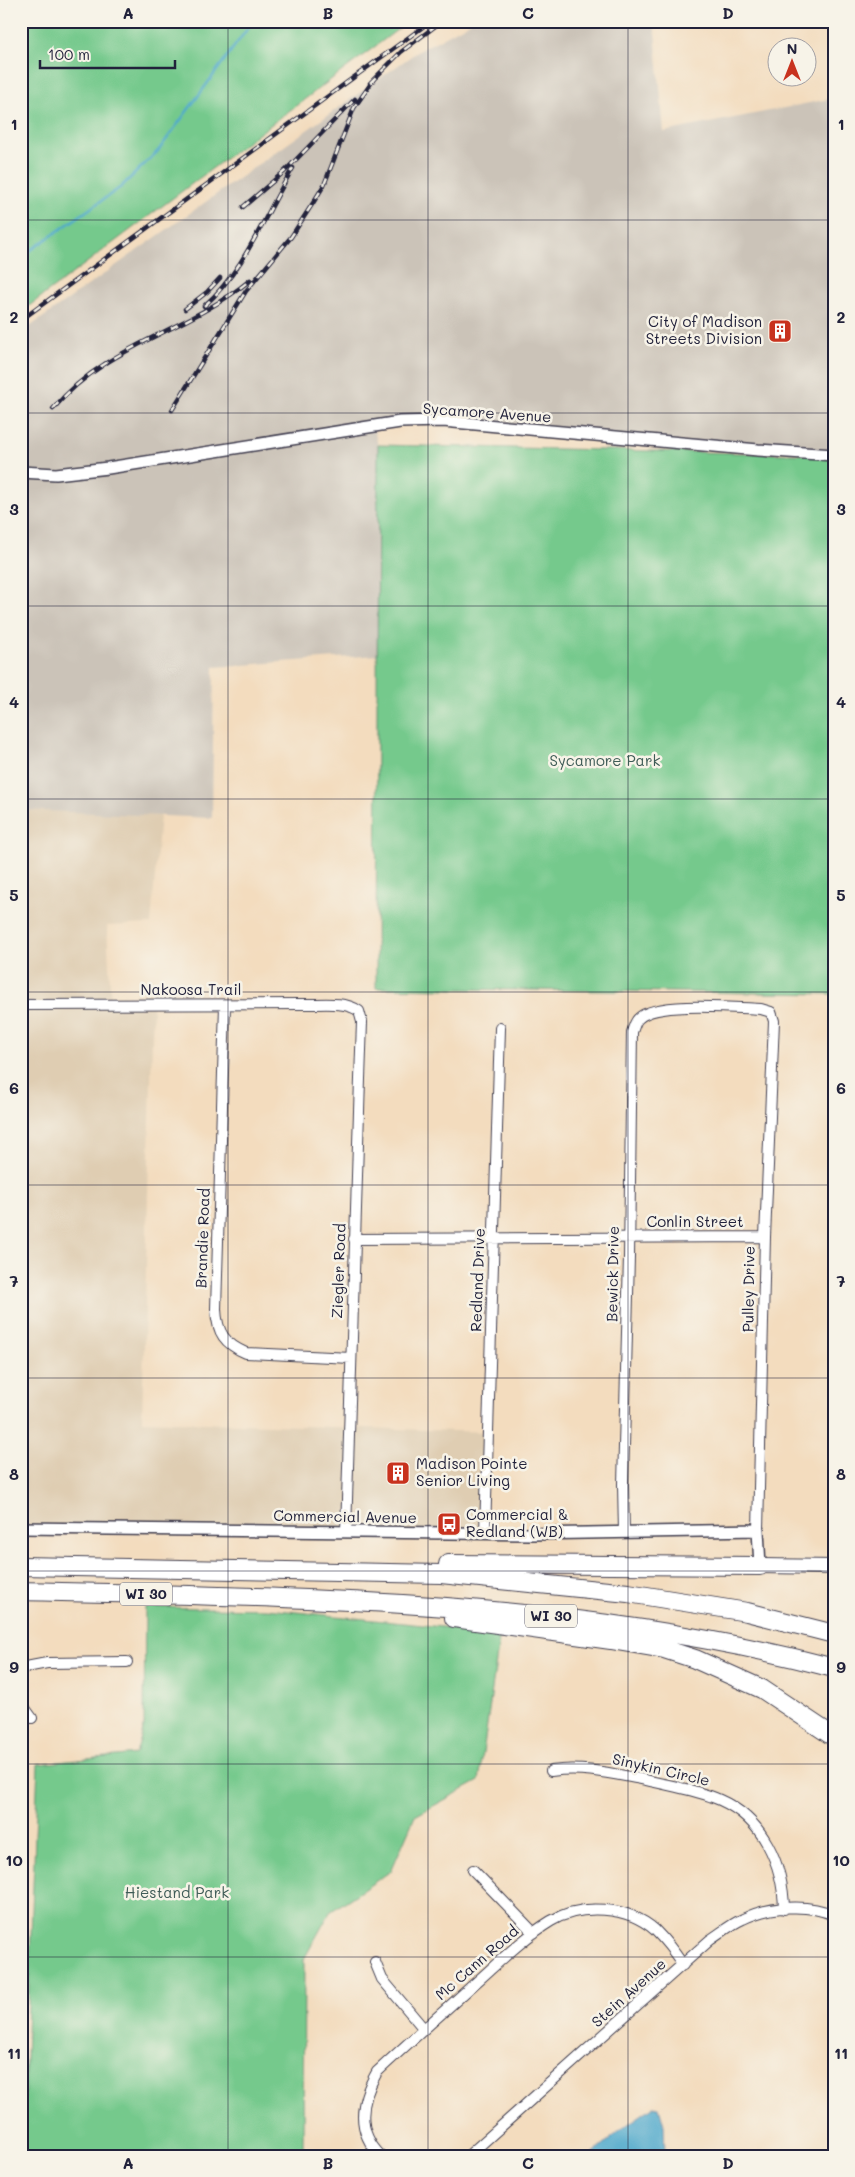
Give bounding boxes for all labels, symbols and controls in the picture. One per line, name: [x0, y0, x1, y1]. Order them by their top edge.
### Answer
text: A: [122, 2, 134, 23]
text: B: [323, 2, 333, 23]
text: C: [522, 2, 534, 23]
text: D: [722, 2, 734, 23]
scale bar: [40, 38, 175, 70]
north arrow: [768, 38, 818, 88]
text: N: [787, 39, 797, 58]
text: 100 m: [48, 44, 90, 64]
text: 1: [10, 113, 18, 134]
text: 1: [837, 113, 845, 134]
text: 2: [10, 306, 19, 327]
text: 2: [837, 306, 846, 327]
place label: City of Madison Streets Division: [646, 311, 762, 348]
building icon: City of Madison Streets Division: [767, 318, 793, 344]
street label: Sycamore Avenue: [422, 398, 552, 426]
text: 3: [9, 498, 19, 519]
text: 3: [836, 498, 846, 519]
text: 4: [9, 691, 19, 712]
text: 4: [836, 691, 846, 712]
park label: Sycamore Park: [550, 750, 660, 770]
text: 5: [9, 884, 19, 905]
text: 5: [836, 884, 846, 905]
street label: Nakoosa Trail: [140, 979, 242, 999]
text: 6: [9, 1077, 19, 1098]
text: 6: [836, 1077, 846, 1098]
street label: Brandie Road: [190, 1188, 214, 1288]
street label: Conlin Street: [646, 1211, 744, 1231]
street label: Ziegler Road: [326, 1223, 350, 1319]
street label: Bewick Drive: [601, 1226, 623, 1322]
street label: Redland Drive: [465, 1228, 489, 1332]
street label: Pulley Drive: [737, 1246, 759, 1332]
text: 7: [10, 1270, 19, 1291]
text: 7: [837, 1270, 846, 1291]
place label: Madison Pointe Senior Living: [416, 1453, 528, 1490]
building icon: Madison Pointe Senior Living: [385, 1460, 411, 1486]
text: 8: [9, 1463, 19, 1484]
text: 8: [836, 1463, 846, 1484]
place label: Commercial & Redland (WB): [466, 1504, 568, 1541]
street label: Commercial Avenue: [273, 1505, 417, 1527]
bus stop icon: Commercial & Redland (WB): [436, 1511, 462, 1537]
road number: WI 30: [120, 1582, 172, 1606]
road number: WI 30: [525, 1604, 577, 1628]
text: 9: [9, 1656, 19, 1677]
text: 9: [836, 1656, 846, 1677]
street label: Sinykin Circle: [610, 1748, 712, 1790]
text: 10: [5, 1849, 23, 1870]
text: 10: [832, 1849, 850, 1870]
park label: Hiestand Park: [125, 1882, 229, 1902]
street label: Mc Cann Road: [430, 1920, 522, 2004]
street label: Stein Avenue: [587, 1953, 670, 2031]
text: 11: [7, 2042, 21, 2063]
text: 11: [834, 2042, 848, 2063]
text: A: [122, 2152, 134, 2173]
text: B: [323, 2152, 333, 2173]
text: C: [522, 2152, 534, 2173]
text: D: [722, 2152, 734, 2173]

